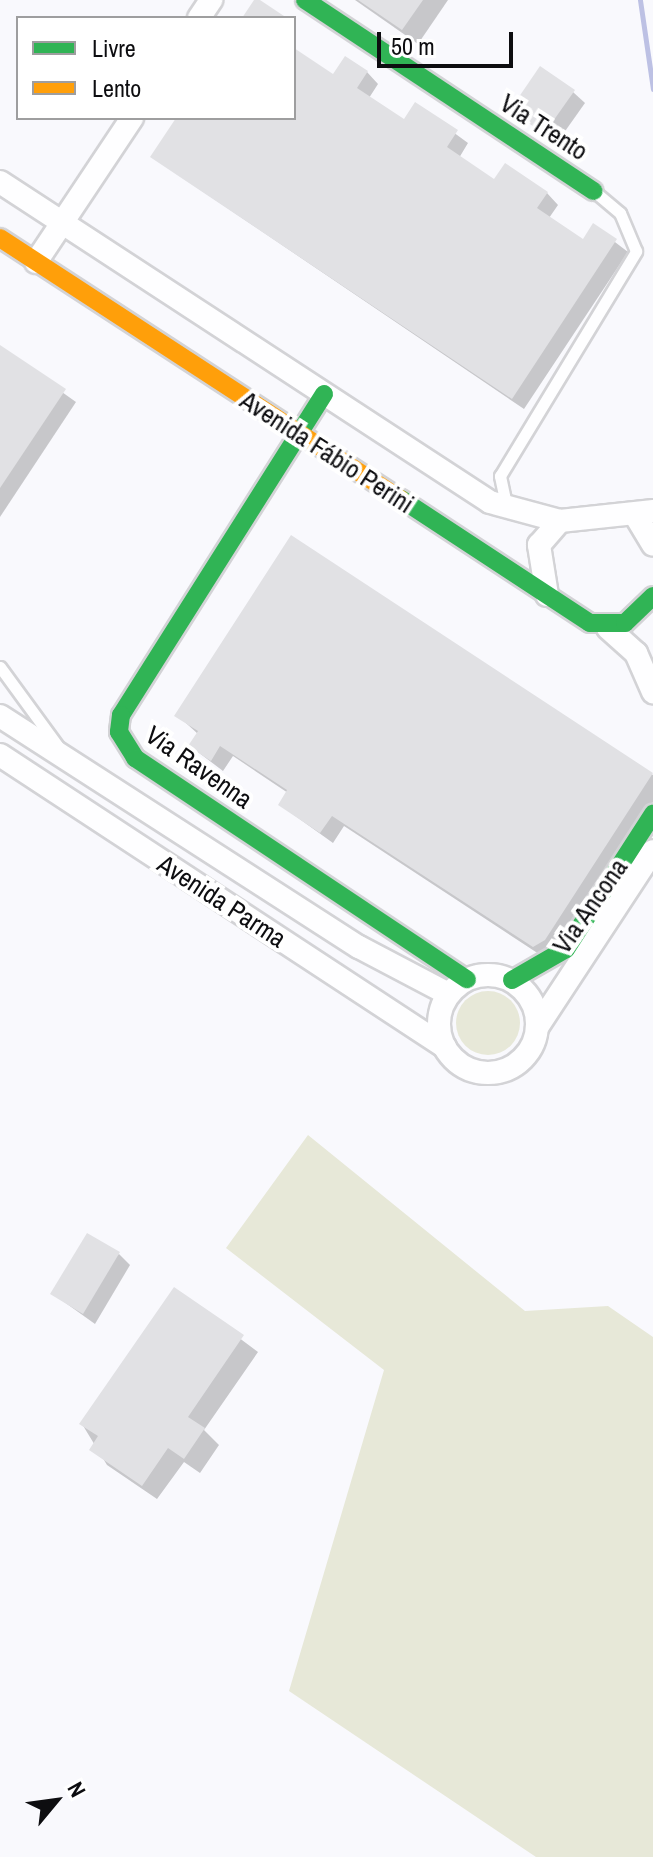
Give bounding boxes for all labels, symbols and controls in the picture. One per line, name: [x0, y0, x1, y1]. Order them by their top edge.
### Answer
legend: [16, 16, 296, 120]
scale bar: [381, 16, 517, 66]
text: 50 m: [391, 30, 435, 62]
text: Livre: [92, 32, 136, 64]
text: Lento: [92, 72, 141, 104]
street label: Via Trento: [494, 87, 594, 167]
street label: Avenida Fábio Perini: [235, 384, 419, 520]
street label: Via Ravenna: [140, 719, 258, 815]
street label: Avenida Parma: [152, 848, 292, 954]
street label: Via Ancona: [546, 852, 634, 960]
north arrow: [16, 1761, 96, 1841]
text: N: [61, 1776, 93, 1802]

